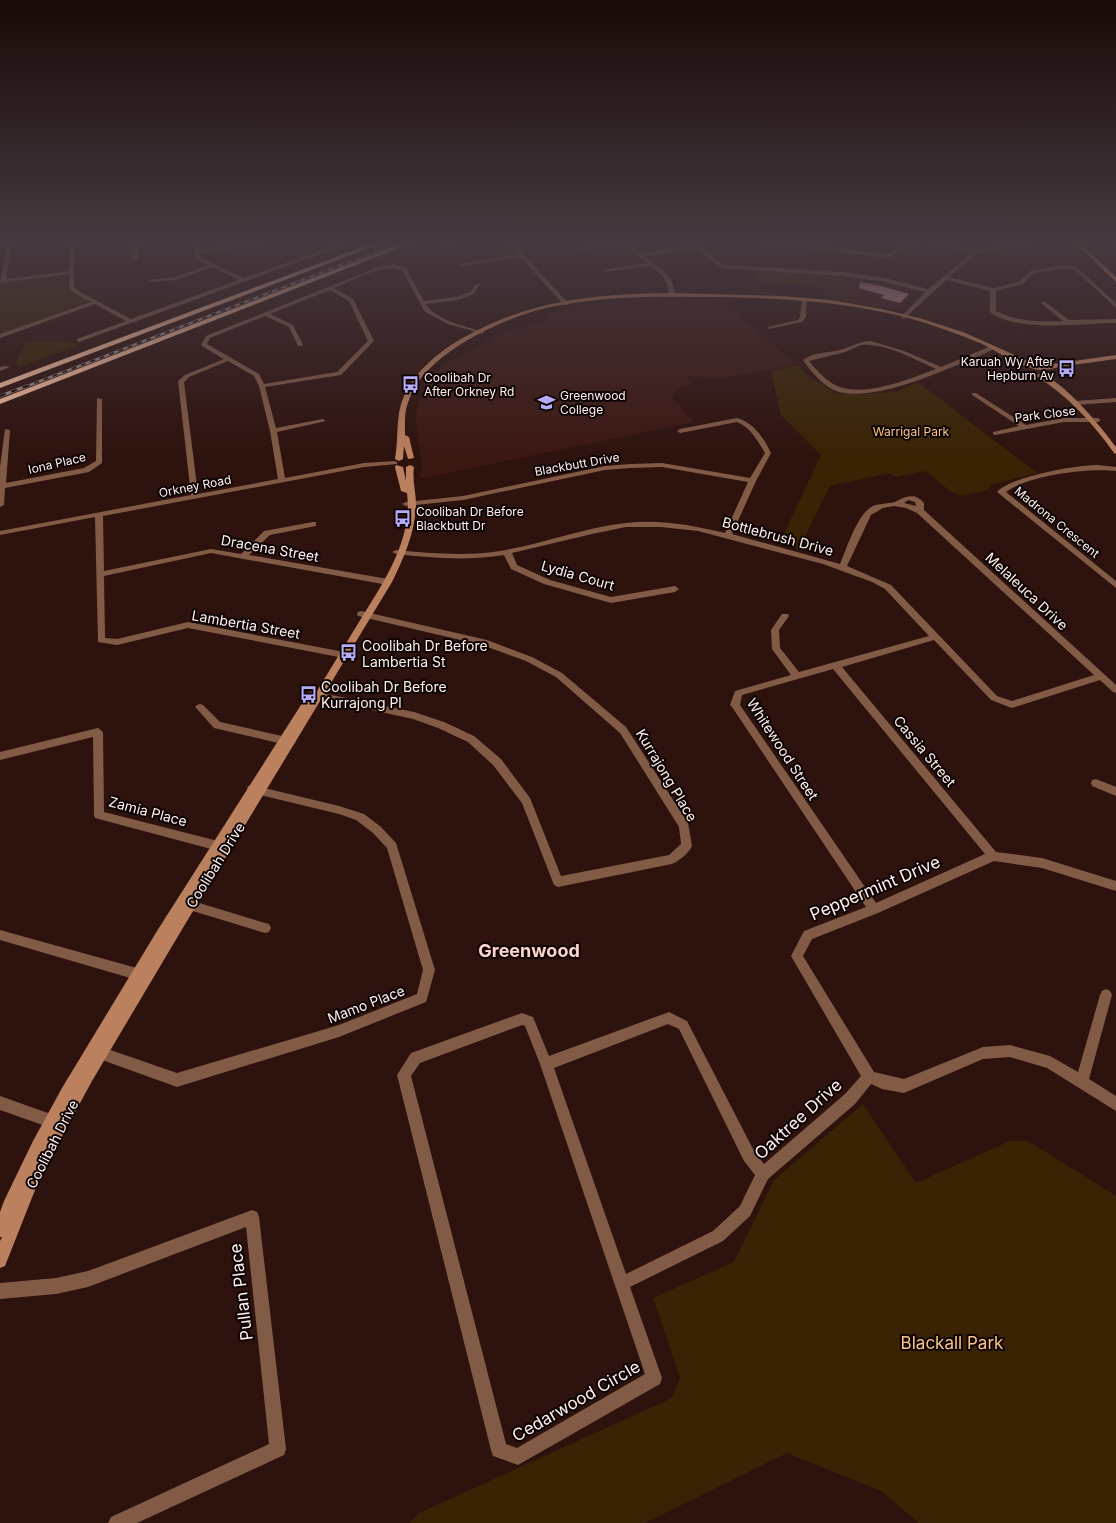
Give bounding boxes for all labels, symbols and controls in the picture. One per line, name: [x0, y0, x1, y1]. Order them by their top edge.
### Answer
place label: Karuah Wy After Hepburn Av: [961, 354, 1054, 383]
bus stop icon: Karuah Wy After Hepburn Av: [1057, 358, 1077, 378]
place label: Coolibah Dr After Orkney Rd: [424, 370, 514, 399]
bus stop icon: Coolibah Dr After Orkney Rd: [401, 374, 421, 394]
place label: Greenwood College: [560, 388, 626, 417]
school or university icon: Greenwood College: [537, 392, 557, 412]
street label: Park Close: [1014, 403, 1076, 425]
park label: Warrigal Park: [873, 424, 950, 439]
street label: Iona Place: [27, 449, 87, 477]
street label: Blackbutt Drive: [533, 449, 621, 479]
street label: Orkney Road: [158, 472, 232, 500]
street label: Madrona Crescent: [1012, 483, 1103, 561]
place label: Coolibah Dr Before Blackbutt Dr: [416, 504, 524, 533]
bus stop icon: Coolibah Dr Before Blackbutt Dr: [393, 508, 413, 528]
street label: Bottlebrush Drive: [721, 513, 835, 559]
street label: Dracena Street: [220, 531, 321, 565]
street label: Melaleuca Drive: [982, 548, 1072, 634]
street label: Lydia Court: [539, 556, 617, 594]
street label: Lambertia Street: [191, 606, 302, 642]
place label: Coolibah Dr Before Lambertia St: [362, 637, 488, 670]
bus stop icon: Coolibah Dr Before Lambertia St: [339, 643, 359, 663]
place label: Coolibah Dr Before Kurrajong Pl: [321, 678, 447, 711]
bus stop icon: Coolibah Dr Before Kurrajong Pl: [298, 684, 318, 704]
street label: Whitewood Street: [744, 695, 822, 803]
street label: Cassia Street: [890, 712, 960, 790]
street label: Kurrajong Place: [633, 726, 701, 824]
street label: Zamia Place: [107, 792, 189, 830]
street label: Coolibah Drive: [182, 819, 248, 911]
street label: Peppermint Drive: [807, 851, 943, 924]
district label: Greenwood: [478, 940, 580, 961]
street label: Mamo Place: [325, 981, 407, 1027]
street label: Oaktree Drive: [750, 1075, 846, 1163]
street label: Coolibah Drive: [22, 1097, 82, 1191]
street label: Pullan Place: [225, 1242, 257, 1342]
park label: Blackall Park: [901, 1333, 1004, 1353]
street label: Cedarwood Circle: [508, 1356, 644, 1446]

